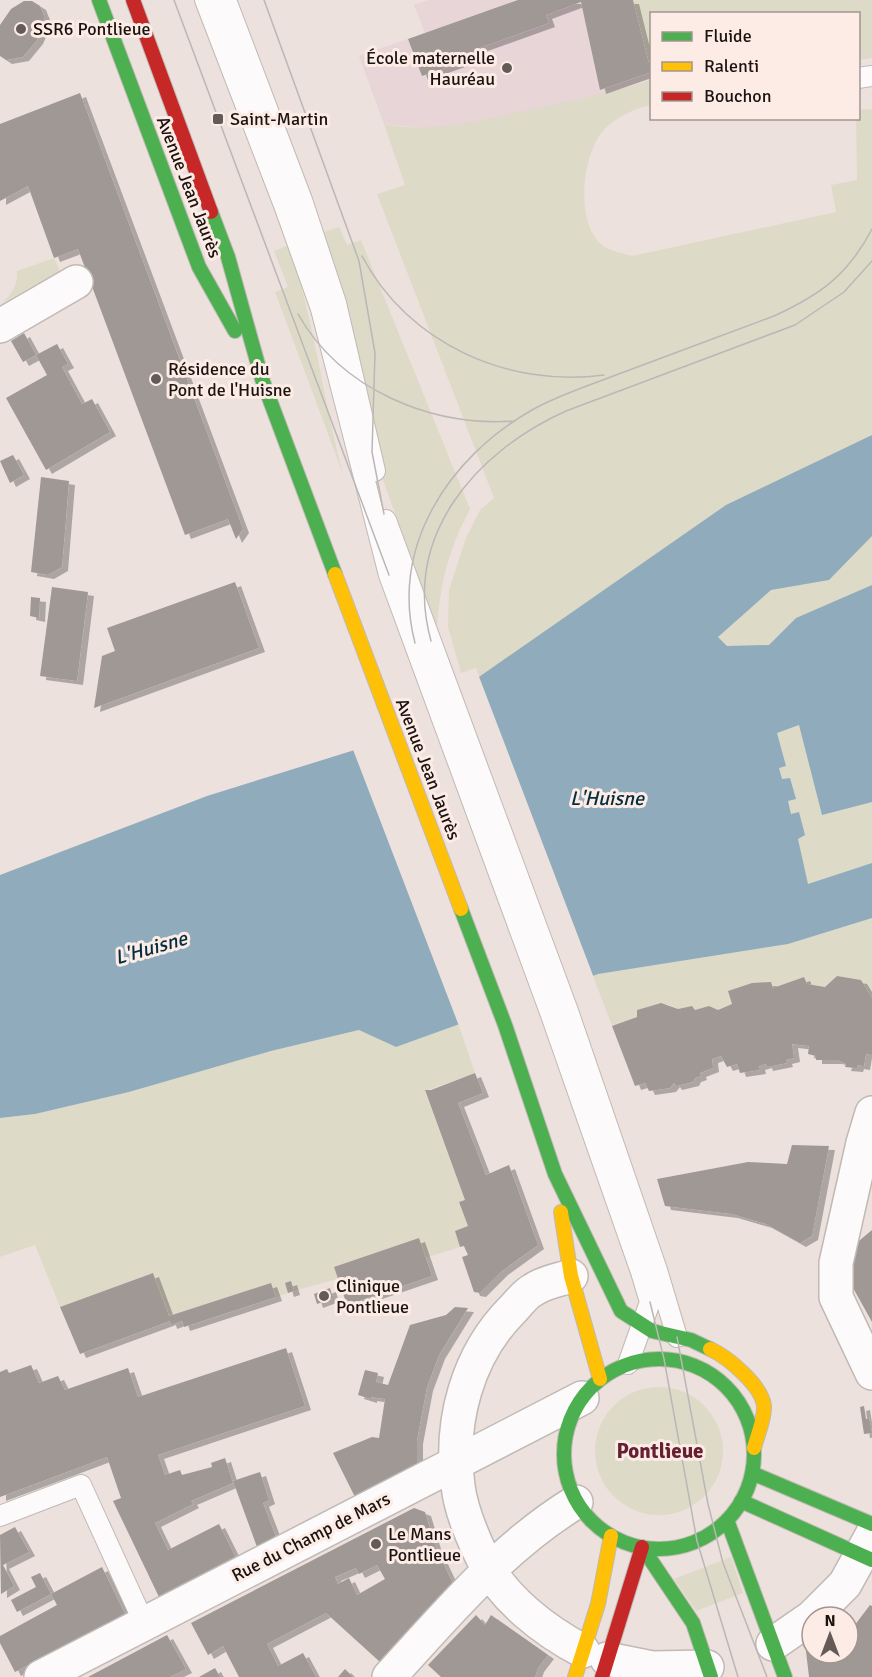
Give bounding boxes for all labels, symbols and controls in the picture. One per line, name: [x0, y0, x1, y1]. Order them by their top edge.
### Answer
legend: [650, 12, 860, 120]
place label: SSR6 Pontlieue: [33, 18, 151, 40]
marker: SSR6 Pontlieue: [14, 22, 28, 36]
text: Fluide: [704, 25, 752, 47]
place label: École maternelle Hauréau: [366, 47, 495, 90]
text: Ralenti: [704, 55, 759, 77]
marker: École maternelle Hauréau: [500, 61, 514, 75]
text: Bouchon: [704, 85, 772, 107]
place label: Saint-Martin: [230, 108, 328, 130]
marker: Saint-Martin: [211, 112, 225, 126]
street label: Avenue Jean Jaurès: [152, 113, 226, 261]
place label: Résidence du Pont de l'Huisne: [168, 358, 292, 401]
marker: Résidence du Pont de l'Huisne: [149, 372, 163, 386]
street label: Avenue Jean Jaurès: [391, 695, 465, 843]
water label: L'Huisne: [570, 786, 645, 811]
water label: L'Huisne: [112, 926, 191, 970]
place label: Clinique Pontlieue: [336, 1275, 409, 1318]
marker: Clinique Pontlieue: [317, 1289, 331, 1303]
district label: Pontlieue: [616, 1438, 704, 1464]
street label: Rue du Champ de Mars: [228, 1487, 394, 1586]
place label: Le Mans Pontlieue: [388, 1523, 461, 1566]
marker: Le Mans Pontlieue: [369, 1537, 383, 1551]
north arrow: [800, 1605, 860, 1665]
text: N: [824, 1611, 836, 1631]

